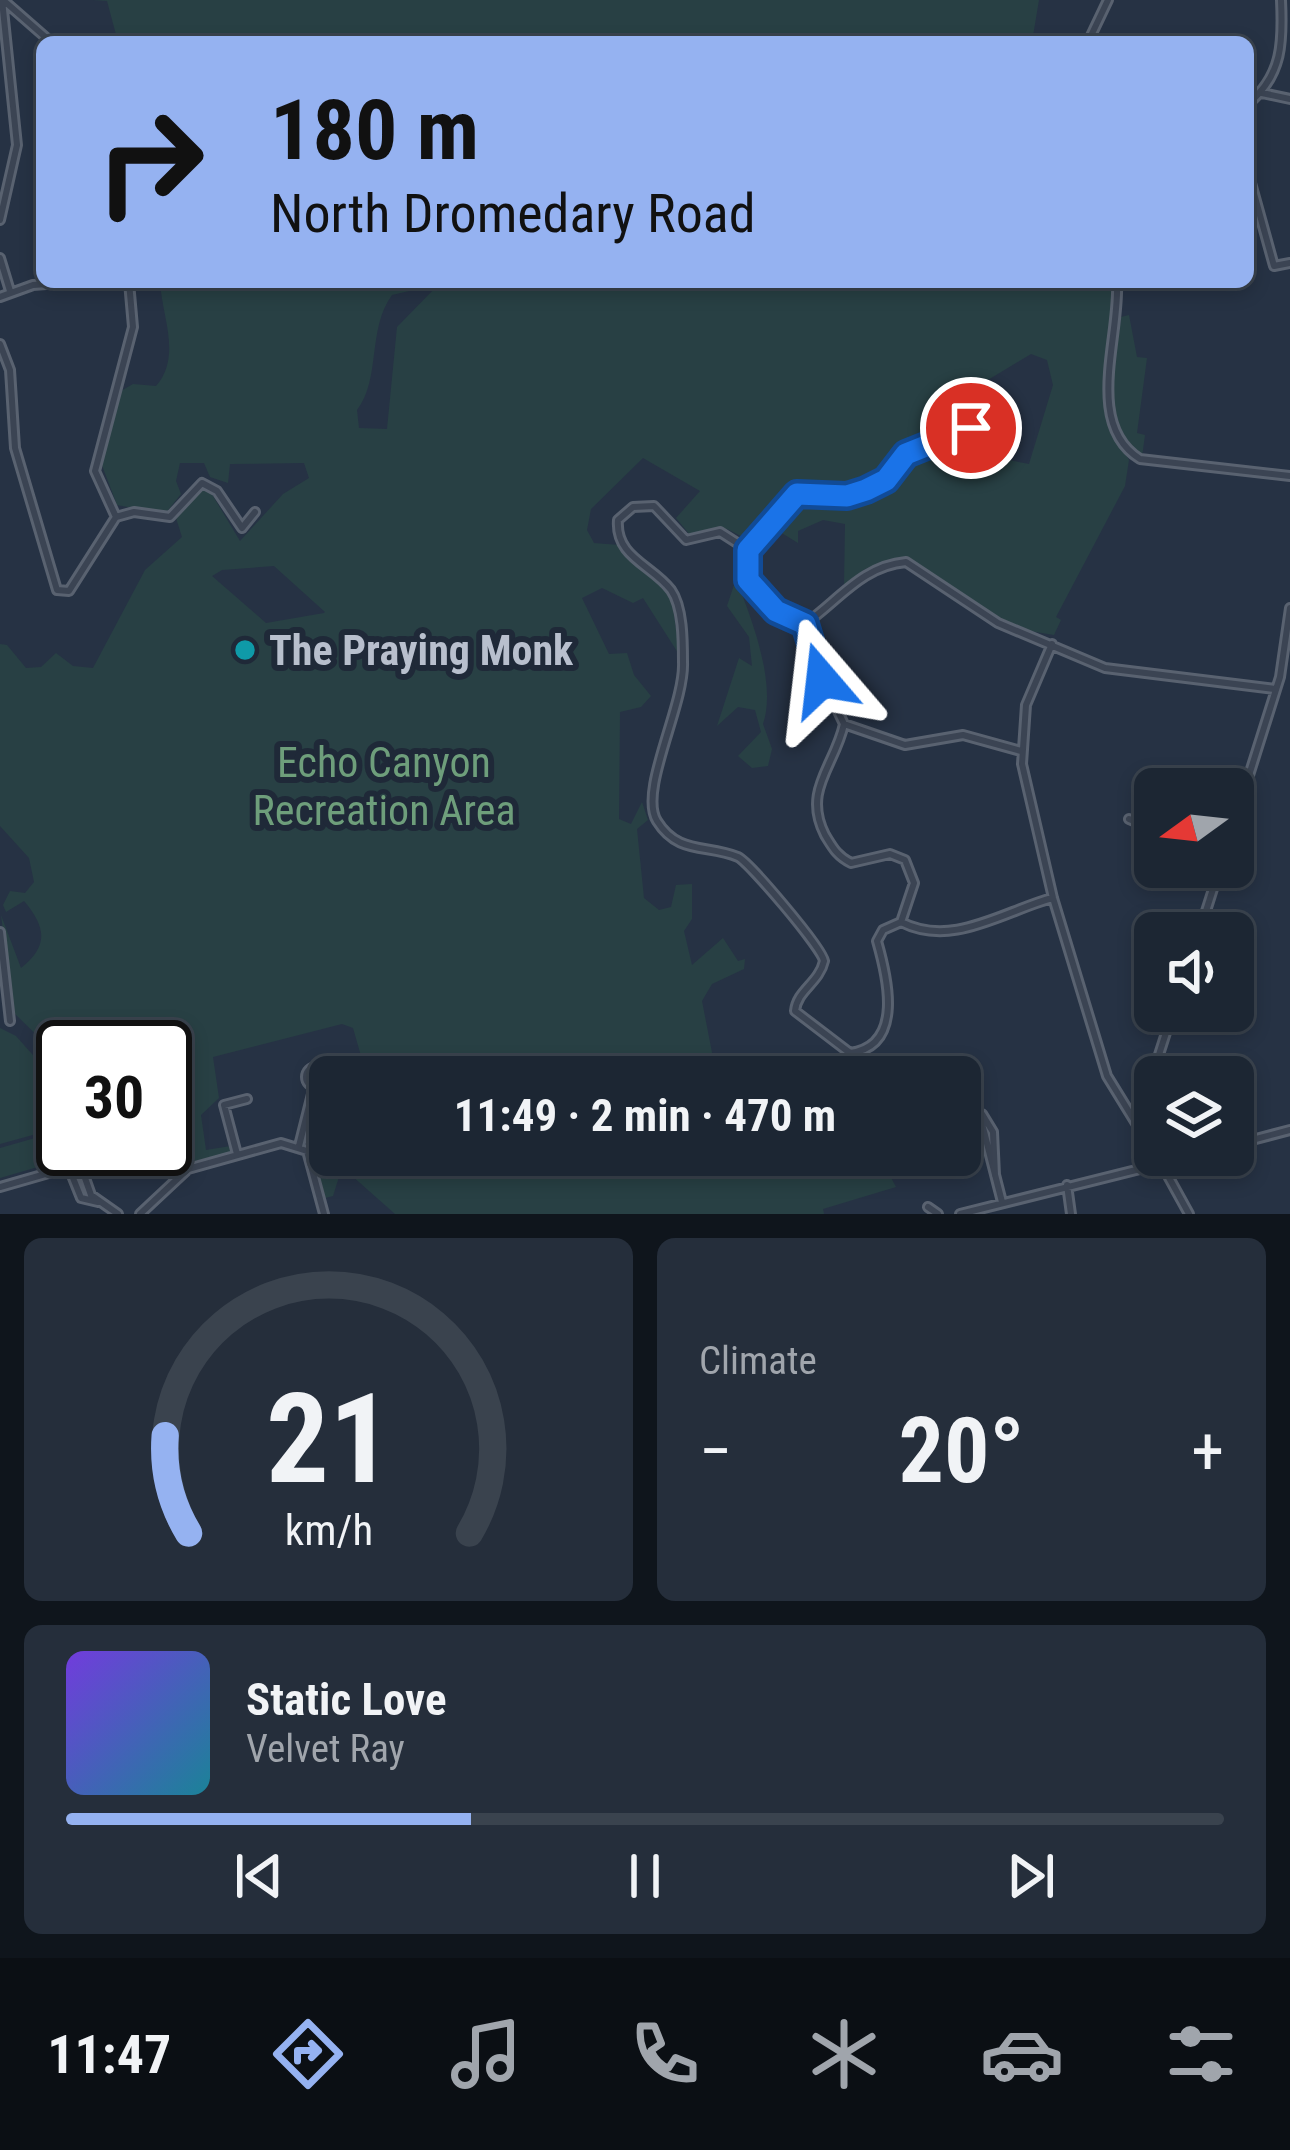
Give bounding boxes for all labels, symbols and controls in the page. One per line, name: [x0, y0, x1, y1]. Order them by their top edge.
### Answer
text: 180 m: [270, 81, 479, 180]
icon: right: [72, 84, 228, 240]
text: North Dromedary Road: [270, 182, 756, 245]
pin: [920, 377, 1022, 479]
icon: arrive: [938, 395, 1004, 461]
position arrow: [759, 617, 885, 743]
place label: The Praying Monk: [269, 626, 574, 675]
marker: The Praying Monk: [232, 637, 258, 663]
park label: Echo Canyon Recreation Area: [252, 738, 516, 835]
north arrow: [1134, 768, 1254, 888]
map controls: [1134, 768, 1254, 1176]
button: sound: [1134, 912, 1254, 1032]
speed limit sign: 30: [36, 1020, 192, 1176]
button: layers: [1134, 1056, 1254, 1176]
text: 11:49 · 2 min · 470 m: [454, 1089, 836, 1142]
text: Climate: [699, 1338, 817, 1384]
text: 21: [265, 1366, 392, 1512]
text: 20°: [899, 1399, 1025, 1504]
text: −: [699, 1413, 732, 1490]
text: +: [1191, 1413, 1224, 1490]
text: km/h: [284, 1504, 373, 1554]
text: Static Love: [246, 1673, 447, 1726]
text: Velvet Ray: [246, 1726, 405, 1772]
icon: previous: [226, 1843, 292, 1909]
icon: pause: [612, 1843, 678, 1909]
icon: next: [998, 1843, 1064, 1909]
icon: directions: [266, 2012, 350, 2096]
icon: music: [444, 2012, 528, 2096]
icon: phone: [623, 2012, 707, 2096]
icon: climate: [802, 2012, 886, 2096]
icon: car: [980, 2012, 1064, 2096]
icon: filters: [1159, 2012, 1243, 2096]
text: 11:47: [47, 2023, 171, 2086]

